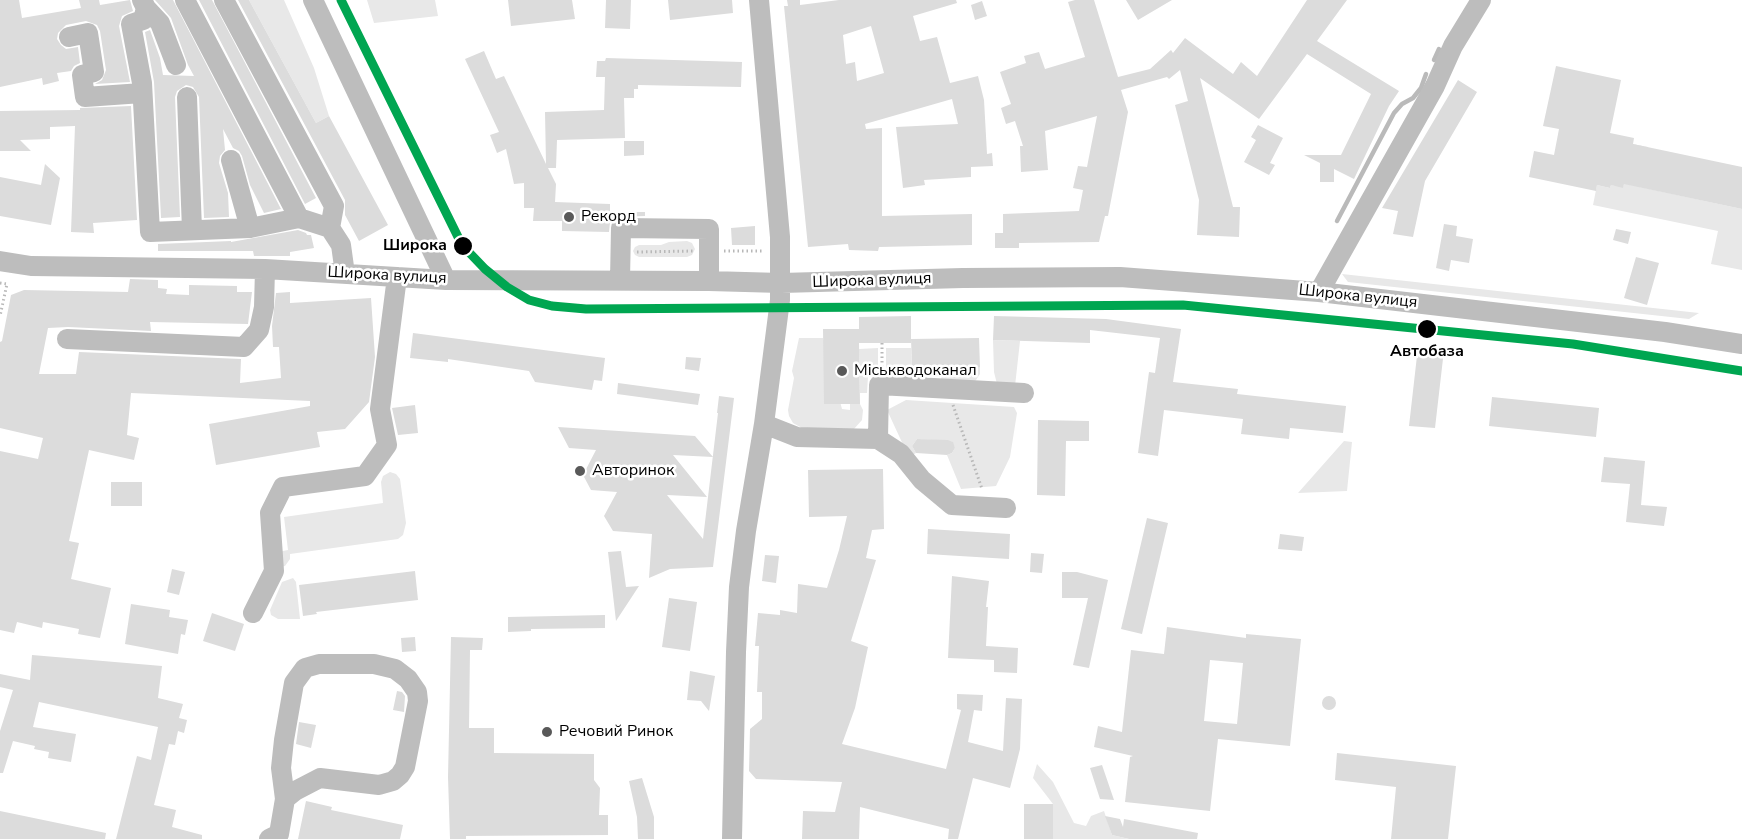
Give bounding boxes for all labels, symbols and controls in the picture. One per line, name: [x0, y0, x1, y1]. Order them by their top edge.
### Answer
place label: Рекорд: [581, 207, 636, 227]
marker: Рекорд: [562, 210, 576, 224]
marker: Широка: [452, 235, 474, 257]
place label: Широка: [383, 236, 447, 256]
street label: Широка вулиця: [327, 263, 447, 289]
street label: Широка вулиця: [812, 269, 932, 293]
street label: Широка вулиця: [1298, 281, 1418, 313]
marker: Автобаза: [1416, 318, 1438, 340]
place label: Автобаза: [1390, 342, 1464, 362]
place label: Міськводоканал: [854, 361, 977, 381]
marker: Міськводоканал: [835, 364, 849, 378]
place label: Авторинок: [592, 461, 674, 481]
marker: Авторинок: [573, 464, 587, 478]
place label: Речовий Ринок: [559, 722, 673, 742]
marker: Речовий Ринок: [540, 725, 554, 739]

